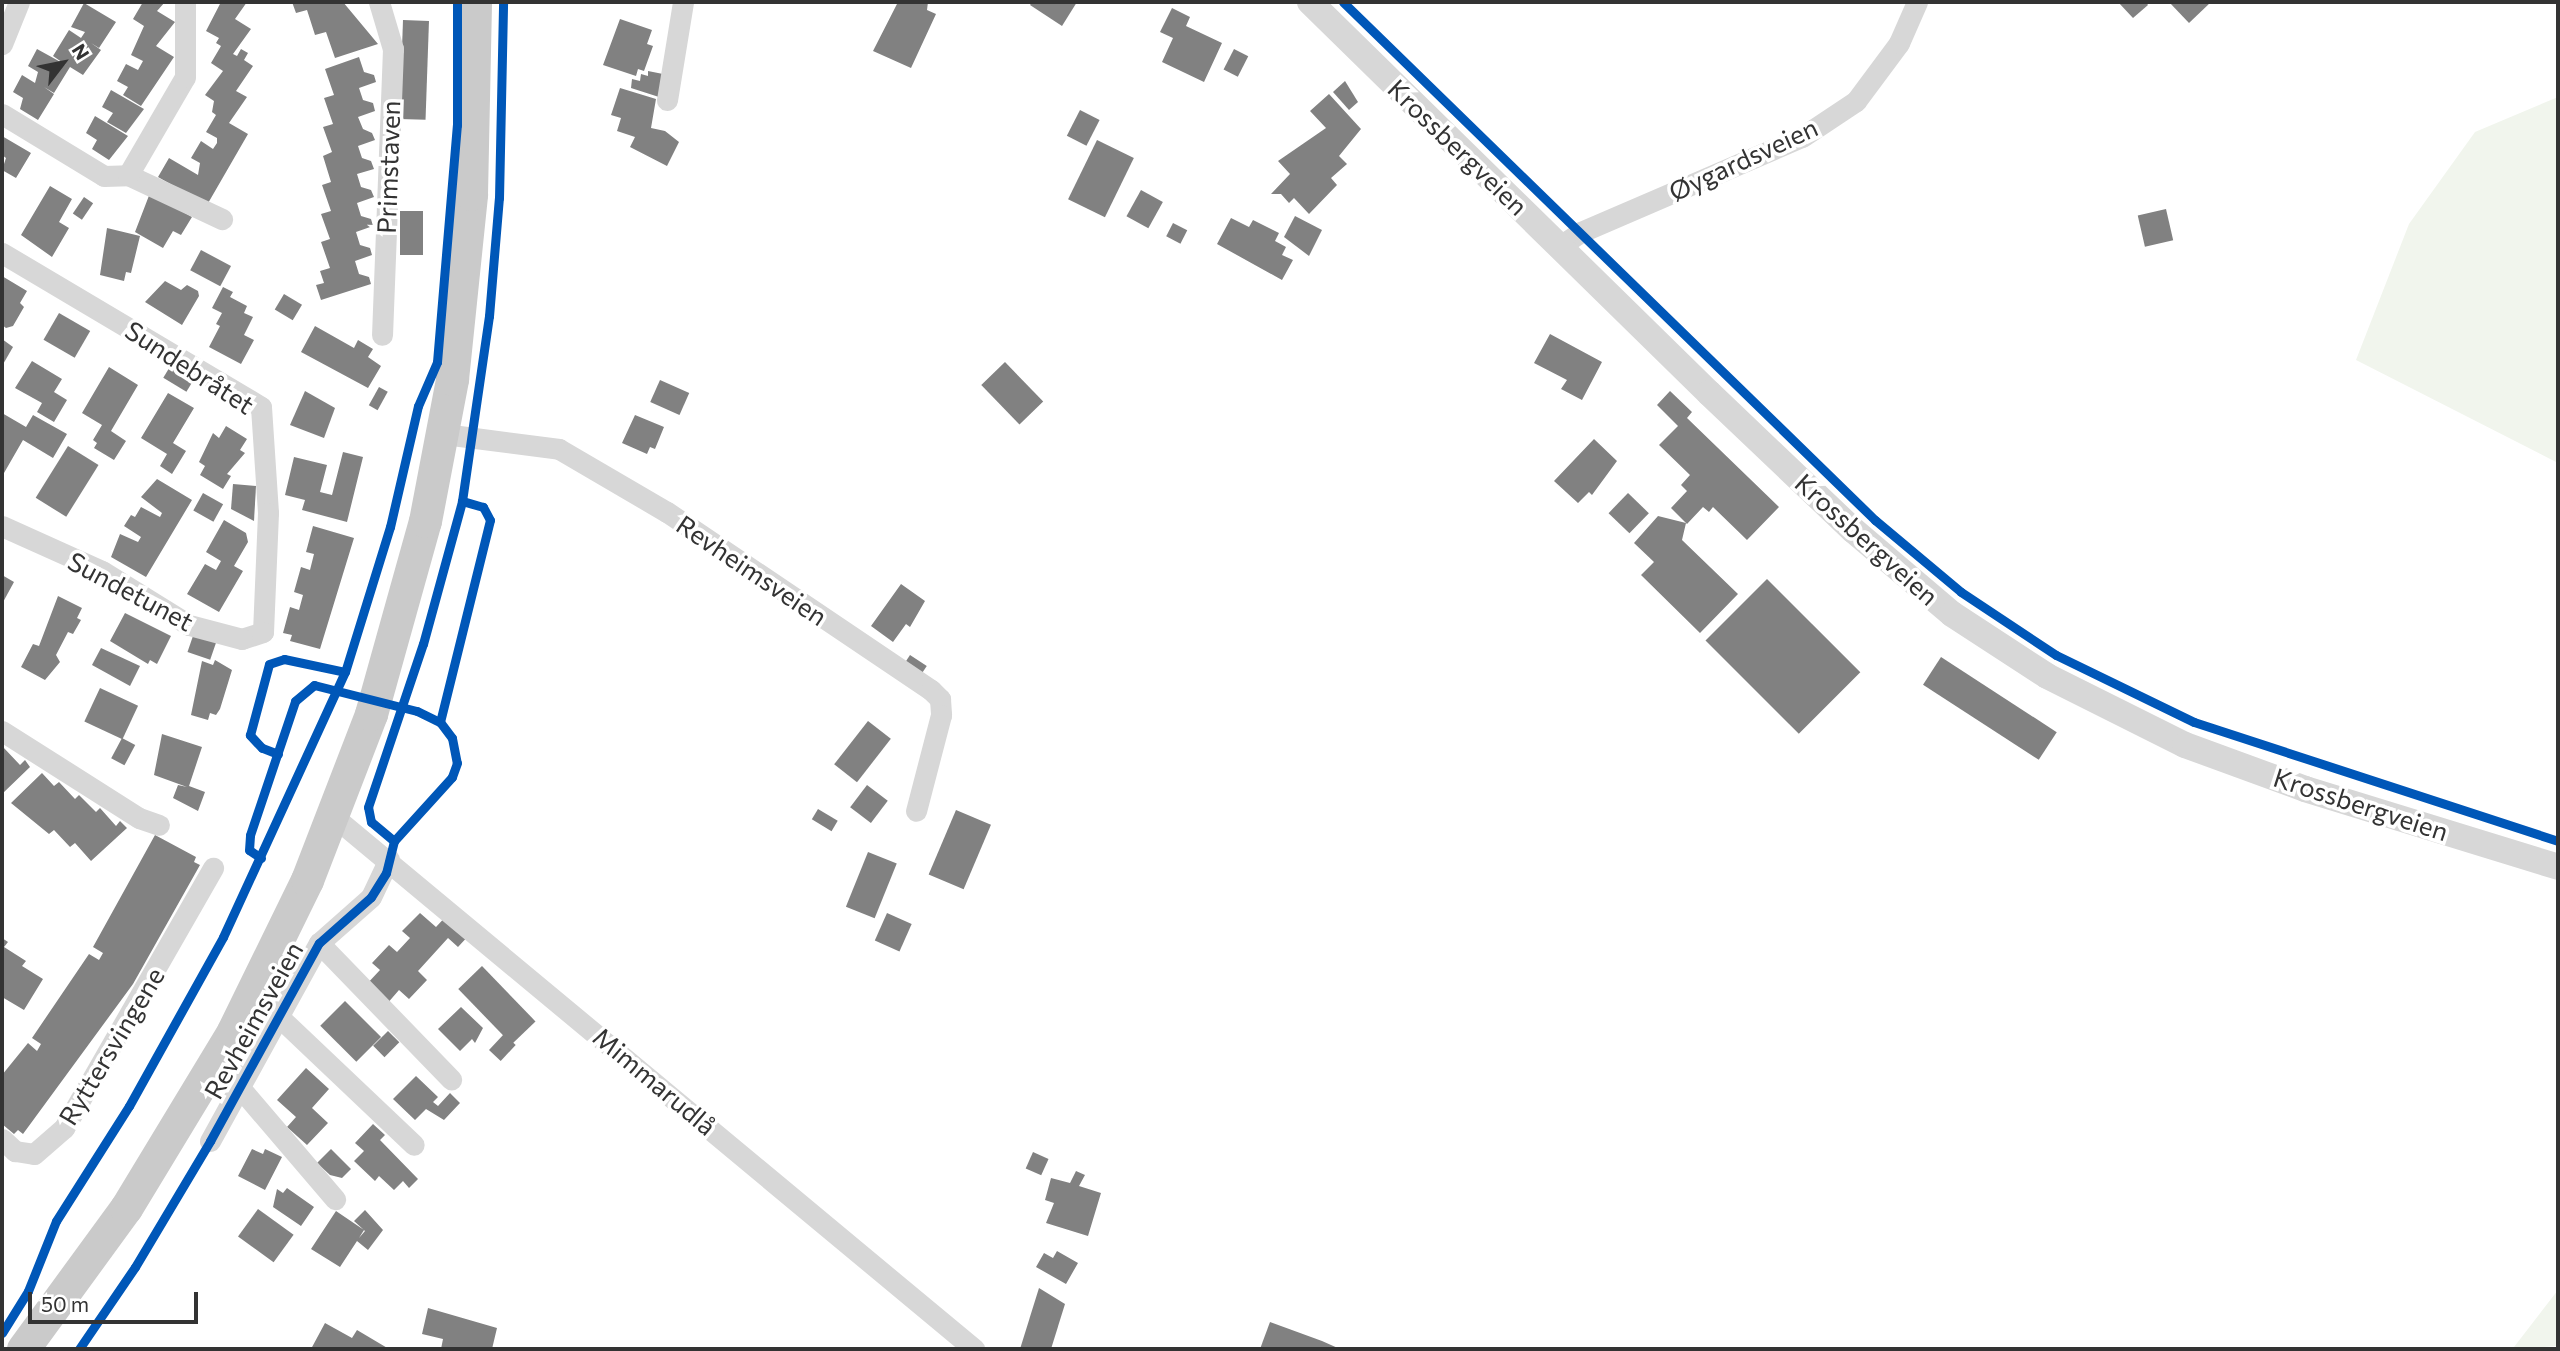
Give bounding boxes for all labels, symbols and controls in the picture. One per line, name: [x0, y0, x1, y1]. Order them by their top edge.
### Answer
north arrow: [28, 28, 98, 98]
text: N: [68, 39, 95, 64]
street label: Krossbergveien: [1382, 73, 1534, 221]
street label: Primstaven: [370, 100, 406, 234]
street label: Øygardsveien: [1664, 111, 1822, 207]
street label: Sundebråtet: [120, 314, 260, 420]
street label: Krossbergveien: [1789, 467, 1945, 611]
street label: Revheimsveien: [671, 508, 833, 632]
street label: Sundetunet: [63, 545, 199, 637]
street label: Krossbergveien: [2270, 761, 2452, 847]
street label: Revheimsveien: [197, 936, 309, 1104]
street label: Ryttersvingene: [52, 962, 170, 1130]
street label: Mimmarudlå: [587, 1021, 723, 1141]
scale bar: [32, 1278, 201, 1322]
text: 50 m: [41, 1291, 89, 1316]

